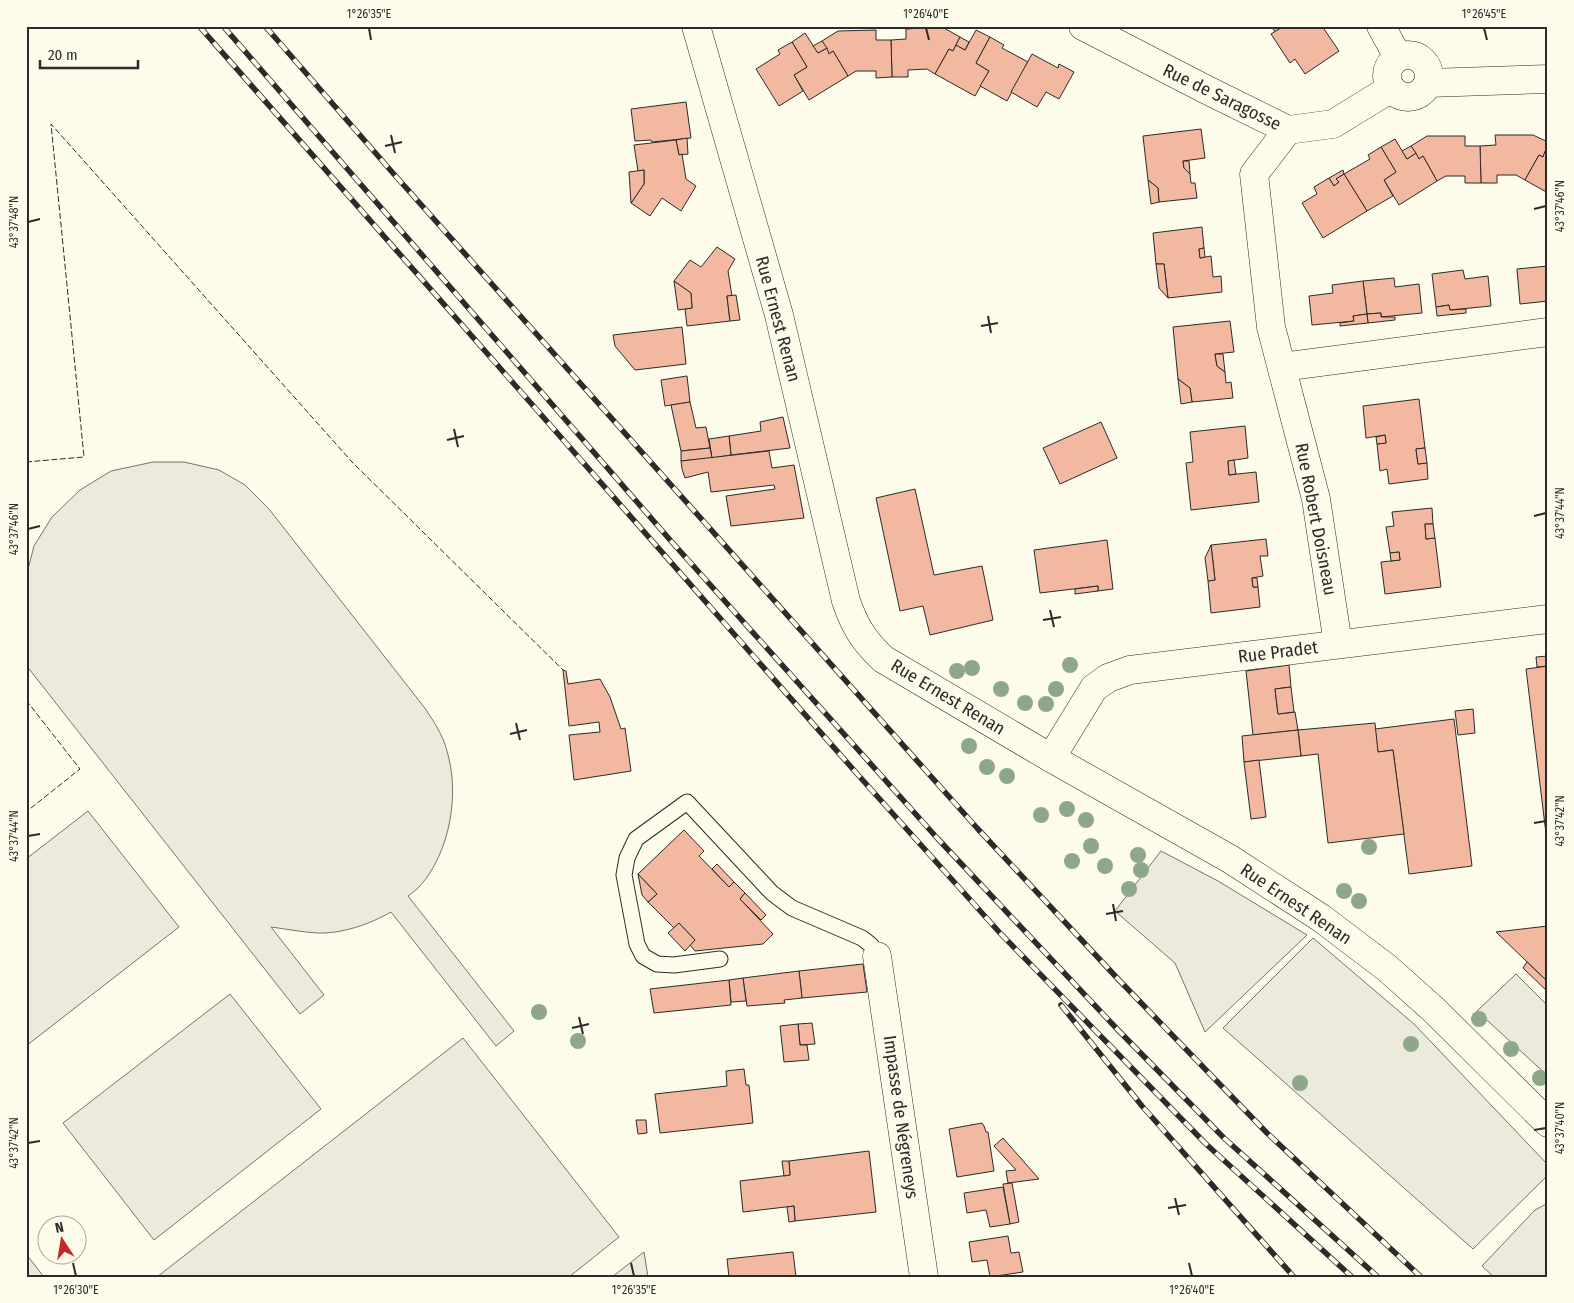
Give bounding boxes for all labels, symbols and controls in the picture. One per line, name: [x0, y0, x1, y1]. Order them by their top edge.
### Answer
text: 1°26'35"E: [347, 7, 392, 21]
text: 1°26'40"E: [903, 7, 949, 21]
text: 1°26'45"E: [1462, 7, 1506, 21]
scale bar: [40, 38, 138, 70]
text: 20 m: [48, 46, 78, 64]
street label: Rue de Saragosse: [1159, 59, 1285, 135]
text: 43°37'46"N: [1553, 180, 1567, 232]
text: 43°37'48"N: [7, 196, 21, 248]
street label: Rue Ernest Renan: [751, 254, 805, 384]
street label: Rue Robert Doisneau: [1290, 441, 1342, 597]
text: 43°37'44"N: [1553, 487, 1567, 539]
text: 43°37'46"N: [7, 503, 21, 555]
street label: Rue Pradet: [1237, 636, 1319, 668]
street label: Rue Ernest Renan: [887, 654, 1009, 740]
text: 43°37'42"N: [1553, 795, 1567, 847]
text: 43°37'44"N: [7, 810, 21, 862]
street label: Rue Ernest Renan: [1236, 859, 1356, 949]
street label: Impasse de Négreneys: [879, 1034, 923, 1200]
text: 43°37'40"N: [1553, 1102, 1567, 1154]
text: 43°37'42"N: [7, 1117, 21, 1169]
north arrow: [38, 1216, 88, 1266]
text: N: [54, 1219, 65, 1237]
text: 1°26'30"E: [53, 1283, 99, 1297]
text: 1°26'35"E: [612, 1283, 657, 1297]
text: 1°26'40"E: [1169, 1283, 1215, 1297]

